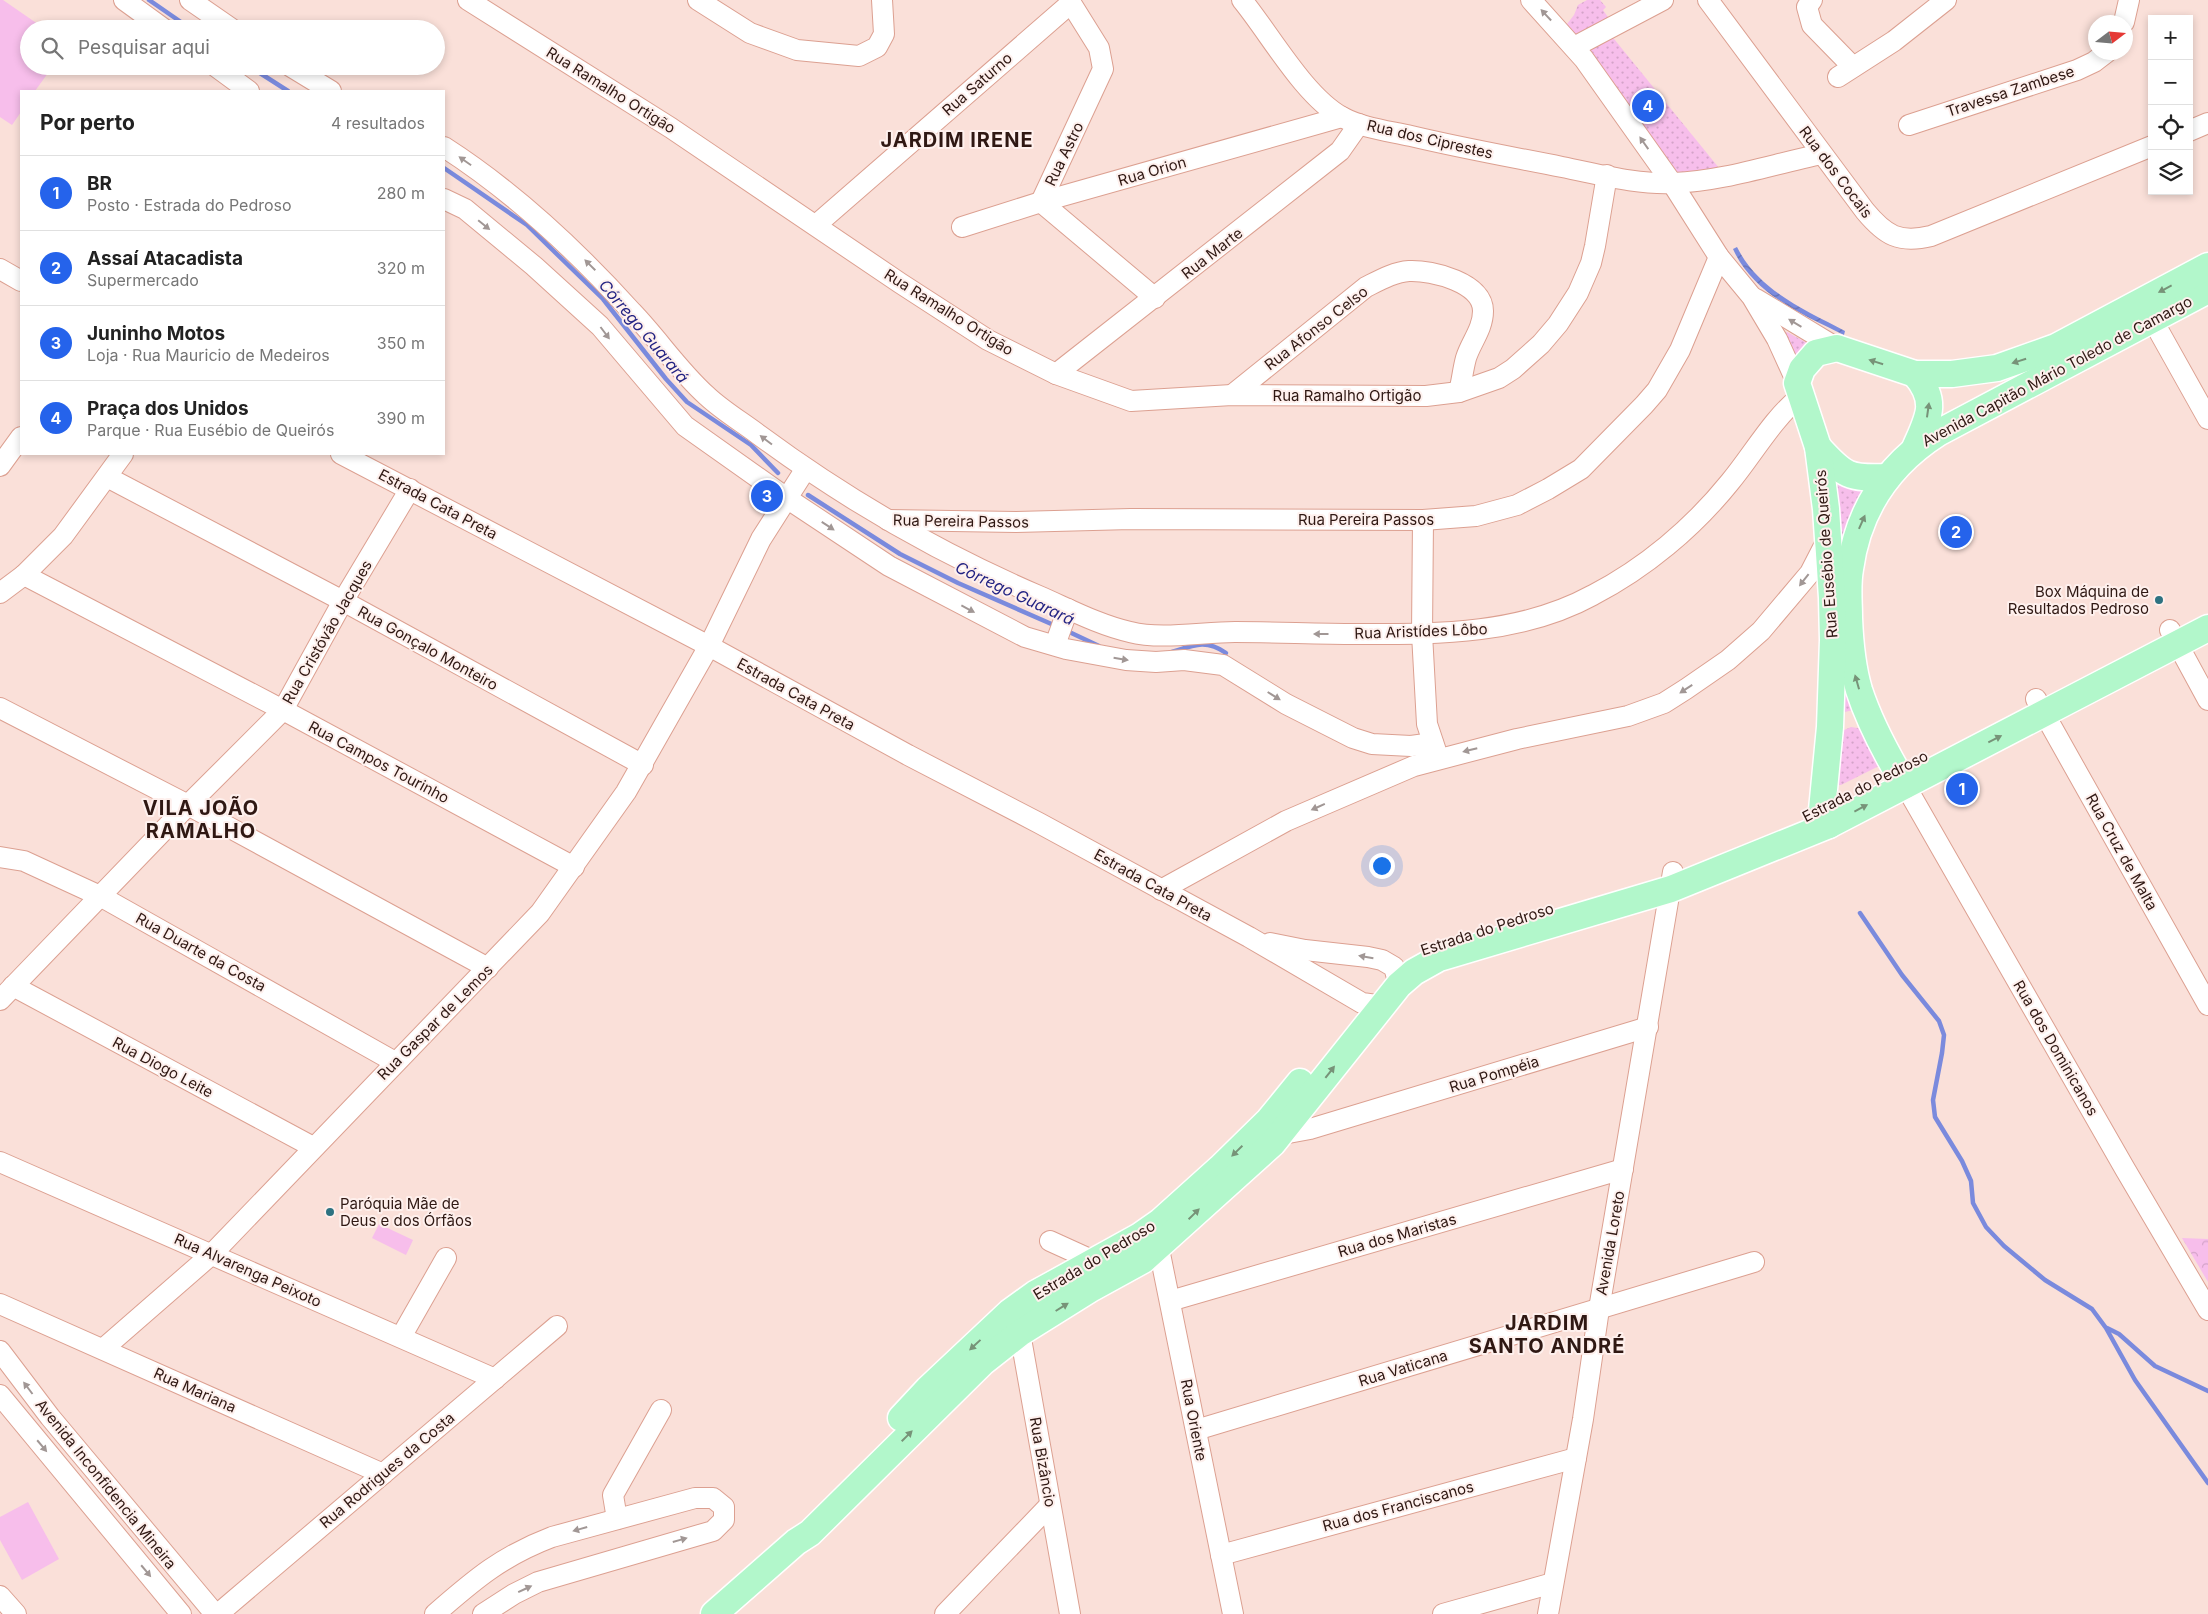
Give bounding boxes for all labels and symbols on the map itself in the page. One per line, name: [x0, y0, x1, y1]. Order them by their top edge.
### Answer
one-way arrow: [1540, 9, 1552, 21]
north arrow: [2088, 15, 2133, 60]
street label: Rua Ramalho Ortigão: [543, 42, 679, 138]
street label: Rua Saturno: [938, 48, 1016, 120]
street label: Travessa Zambese: [1944, 61, 2076, 121]
pin: 4: [1632, 87, 1664, 125]
street label: Rua dos Ciprestes: [1365, 115, 1495, 163]
street label: Rua Astro: [1040, 119, 1088, 189]
street label: Rua dos Cocais: [1795, 122, 1877, 222]
district label: JARDIM IRENE: [880, 128, 1034, 152]
one-way arrow: [1639, 137, 1649, 150]
street label: Rua Orion: [1116, 152, 1188, 190]
one-way arrow: [458, 156, 472, 166]
one-way arrow: [477, 220, 490, 231]
street label: Rua Marte: [1178, 223, 1246, 283]
one-way arrow: [584, 259, 596, 271]
street label: Rua Ramalho Ortigão: [881, 264, 1017, 360]
water label: Córrego Guarará: [595, 275, 693, 387]
street label: Rua Afonso Celso: [1261, 282, 1371, 374]
one-way arrow: [2158, 285, 2172, 293]
street label: Avenida Capitão Mário Toledo de Camargo: [1919, 291, 2195, 451]
one-way arrow: [1788, 319, 1801, 328]
one-way arrow: [600, 326, 611, 339]
one-way arrow: [1868, 357, 1883, 365]
one-way arrow: [2012, 357, 2027, 365]
street label: Rua Ramalho Ortigão: [1273, 386, 1421, 405]
one-way arrow: [1925, 402, 1933, 418]
one-way arrow: [760, 435, 773, 446]
street label: Estrada Cata Preta: [375, 465, 501, 543]
street label: Rua Eusébio de Queirós: [1811, 469, 1841, 639]
pin: 3: [751, 477, 783, 515]
street label: Rua Pereira Passos: [893, 510, 1029, 532]
street label: Rua Pereira Passos: [1298, 510, 1434, 529]
pin: 2: [1940, 513, 1972, 551]
one-way arrow: [1859, 515, 1867, 529]
one-way arrow: [822, 521, 835, 531]
street label: Rua Cristóvão Jacques: [278, 556, 376, 707]
water label: Córrego Guarará: [952, 557, 1078, 629]
one-way arrow: [1799, 573, 1810, 586]
place label: Box Máquina de Resultados Pedroso: [2008, 582, 2149, 618]
marker: Box Máquina de Resultados Pedroso: [2153, 594, 2165, 606]
street label: Rua Gonçalo Monteiro: [355, 602, 501, 694]
one-way arrow: [961, 604, 975, 613]
street label: Rua Aristídes Lôbo: [1354, 619, 1488, 643]
one-way arrow: [1312, 630, 1328, 638]
street label: Estrada Cata Preta: [734, 654, 858, 734]
one-way arrow: [1114, 656, 1130, 664]
one-way arrow: [1853, 675, 1861, 690]
one-way arrow: [1679, 685, 1692, 694]
one-way arrow: [1268, 692, 1281, 701]
street label: Rua Campos Tourinho: [305, 717, 453, 807]
one-way arrow: [1988, 735, 2003, 743]
one-way arrow: [1462, 746, 1477, 754]
street label: Estrada do Pedroso: [1799, 746, 1931, 826]
pin: 1: [1946, 770, 1978, 808]
street label: Rua Cruz de Malta: [2082, 790, 2162, 914]
district label: VILA JOÃO RAMALHO: [143, 796, 259, 843]
one-way arrow: [1311, 803, 1325, 811]
one-way arrow: [1853, 804, 1868, 812]
street label: Estrada Cata Preta: [1091, 845, 1215, 925]
your location: [1369, 853, 1395, 879]
street label: Estrada do Pedroso: [1418, 899, 1556, 959]
street label: Rua Duarte da Costa: [133, 908, 269, 996]
one-way arrow: [1358, 953, 1374, 961]
street label: Rua Gaspar de Lemos: [373, 960, 497, 1084]
street label: Rua dos Dominicanos: [2009, 977, 2103, 1119]
street label: Rua Diogo Leite: [109, 1032, 217, 1102]
street label: Rua Pompéia: [1447, 1051, 1541, 1097]
one-way arrow: [1325, 1066, 1336, 1079]
one-way arrow: [1231, 1145, 1243, 1157]
street label: Avenida Loreto: [1591, 1189, 1629, 1297]
place label: Paróquia Mãe de Deus e dos Órfãos: [340, 1194, 472, 1230]
marker: Paróquia Mãe de Deus e dos Órfãos: [324, 1206, 336, 1218]
one-way arrow: [1188, 1208, 1200, 1220]
street label: Rua dos Maristas: [1336, 1209, 1458, 1261]
street label: Estrada do Pedroso: [1030, 1216, 1158, 1304]
street label: Rua Alvarenga Peixoto: [171, 1229, 325, 1311]
one-way arrow: [1055, 1302, 1068, 1312]
district label: JARDIM SANTO ANDRÉ: [1469, 1311, 1625, 1358]
one-way arrow: [969, 1339, 981, 1351]
street label: Rua Vaticana: [1356, 1345, 1450, 1391]
street label: Rua Mariana: [151, 1363, 239, 1417]
street label: Rua Oriente: [1177, 1377, 1211, 1463]
one-way arrow: [22, 1382, 33, 1395]
street label: Avenida Inconfidencia Mineira: [32, 1395, 180, 1573]
street label: Rua Rodrigues da Costa: [316, 1408, 458, 1532]
street label: Rua Bizâncio: [1026, 1415, 1060, 1509]
one-way arrow: [901, 1431, 913, 1443]
one-way arrow: [37, 1440, 48, 1453]
street label: Rua dos Franciscanos: [1320, 1477, 1476, 1535]
one-way arrow: [572, 1526, 587, 1534]
one-way arrow: [672, 1536, 687, 1544]
one-way arrow: [140, 1565, 151, 1578]
one-way arrow: [518, 1584, 532, 1592]

